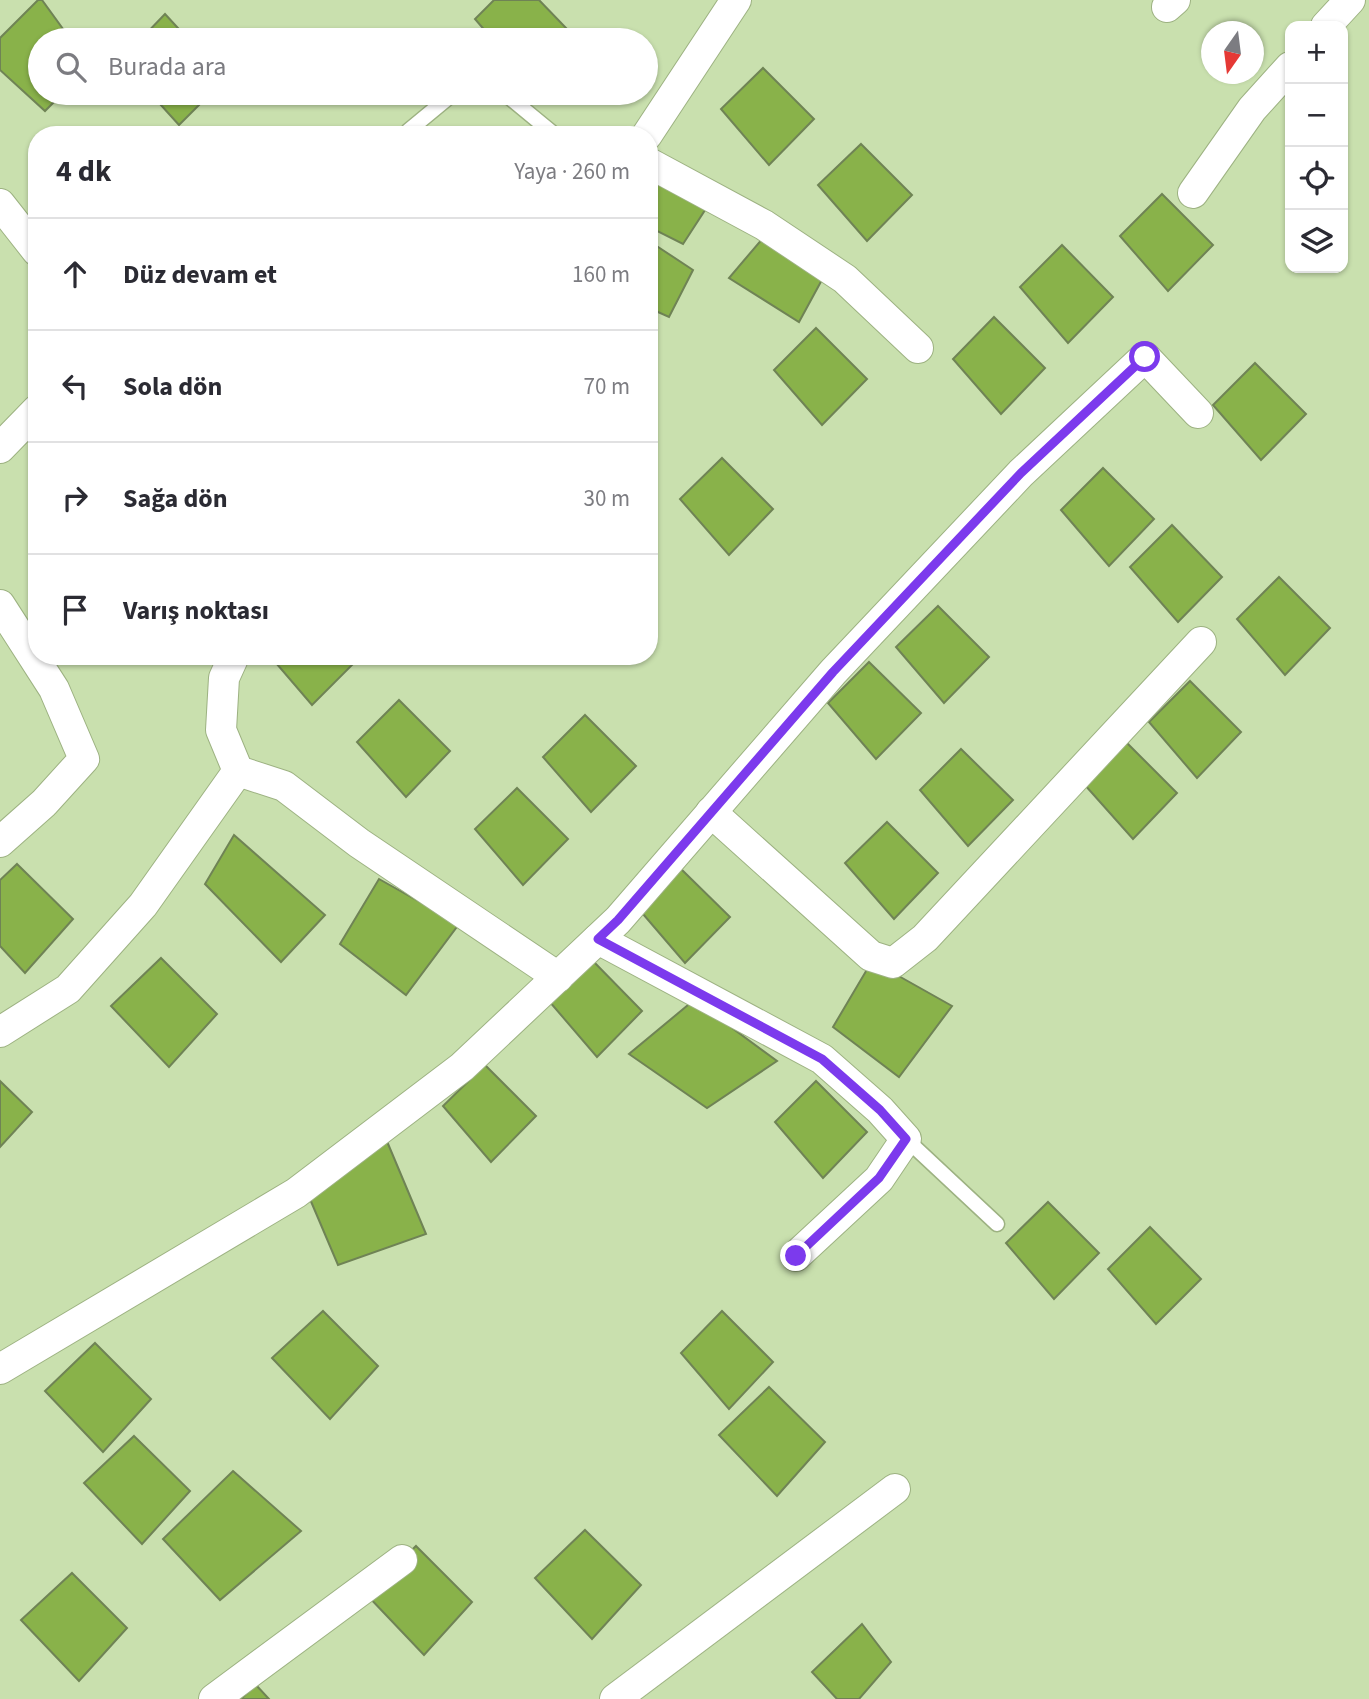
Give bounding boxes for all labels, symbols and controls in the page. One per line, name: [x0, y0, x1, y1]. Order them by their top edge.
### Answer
north arrow: [1201, 21, 1264, 84]
map controls: [1285, 21, 1348, 273]
button: +: [1285, 21, 1348, 84]
search box: [28, 28, 658, 105]
icon: search: [52, 48, 90, 86]
text: Burada ara: [108, 48, 226, 85]
button: −: [1285, 84, 1348, 147]
button: locate: [1285, 147, 1348, 210]
text: 4 dk: [56, 150, 111, 193]
text: Yaya · 260 m: [514, 155, 630, 188]
button: layers: [1285, 210, 1348, 273]
icon: ahead: [56, 255, 94, 293]
text: Düz devam et: [123, 256, 277, 293]
text: 160 m: [572, 258, 630, 291]
route start: [1129, 341, 1160, 372]
icon: left: [56, 367, 94, 405]
text: Sola dön: [123, 368, 222, 405]
text: 70 m: [583, 370, 630, 403]
icon: right: [56, 479, 94, 517]
text: Sağa dön: [123, 480, 228, 517]
text: 30 m: [583, 482, 630, 515]
icon: arrive: [56, 591, 94, 629]
text: Varış noktası: [123, 592, 269, 629]
route end: [780, 1240, 811, 1271]

